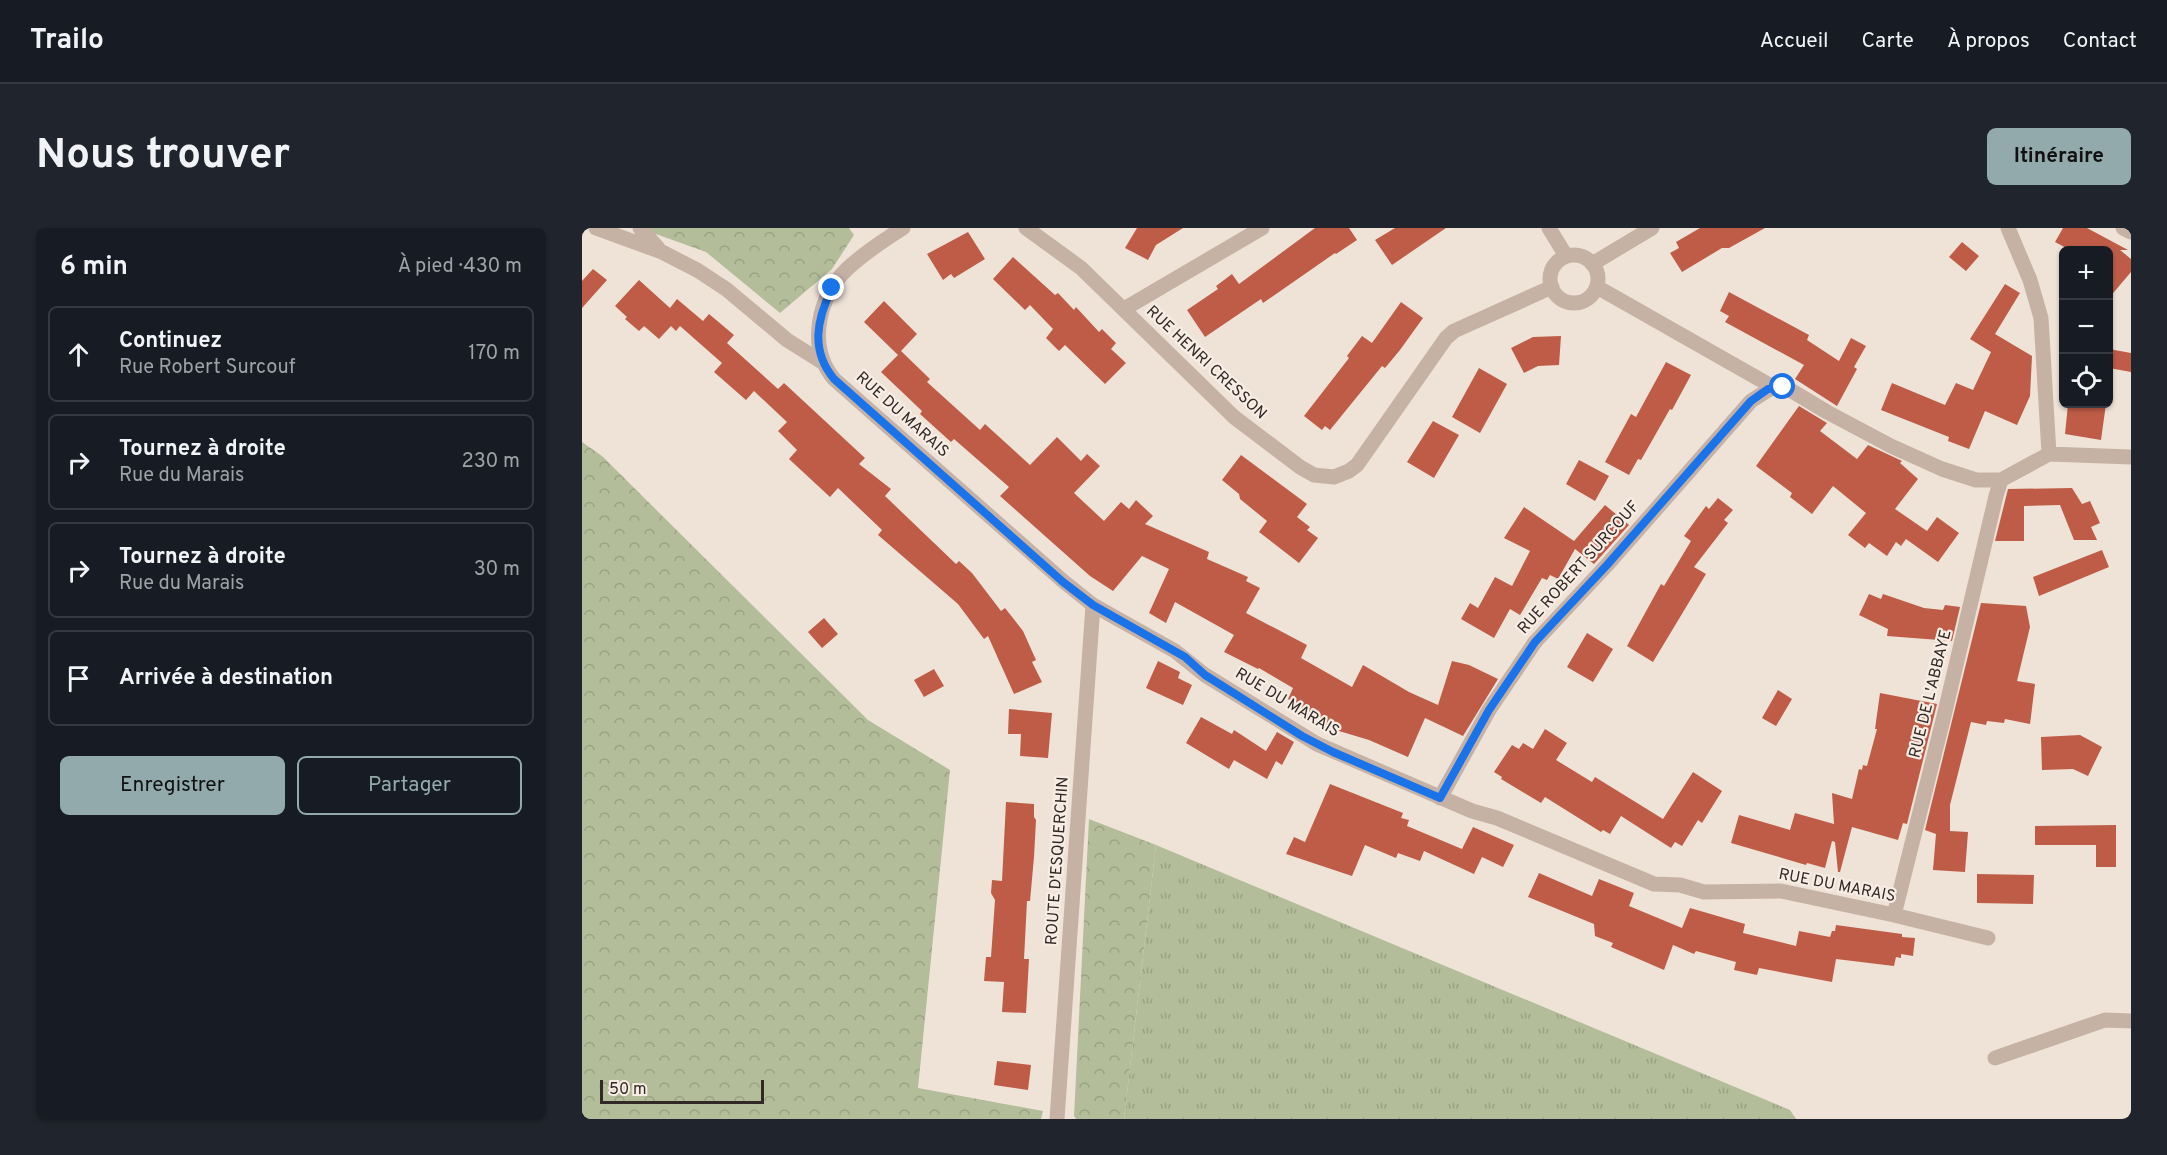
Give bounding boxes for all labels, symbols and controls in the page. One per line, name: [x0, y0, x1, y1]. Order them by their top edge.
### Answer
text: Trailo: [30, 23, 104, 59]
text: Accueil: [1760, 28, 1829, 55]
text: Carte: [1862, 28, 1914, 55]
text: À propos: [1947, 28, 2030, 55]
text: Contact: [2063, 28, 2137, 55]
button: Itinéraire: [1987, 128, 2131, 185]
text: Nous trouver: [36, 130, 290, 183]
map controls: [2059, 246, 2113, 408]
button: +: [2059, 246, 2113, 300]
text: 6 min: [60, 251, 128, 284]
text: À pied · 430 m: [398, 254, 522, 280]
route end: [818, 274, 844, 300]
button: −: [2059, 300, 2113, 354]
street label: RUE HENRI CRESSON: [1141, 302, 1271, 424]
text: Continuez: [119, 328, 222, 355]
icon: ahead: [62, 338, 95, 371]
text: 170 m: [468, 341, 520, 367]
button: locate: [2059, 354, 2113, 408]
text: Rue Robert Surcouf: [119, 355, 295, 381]
street label: RUE DU MARAIS: [851, 368, 953, 462]
route start: [1769, 373, 1795, 399]
text: Tournez à droite: [119, 436, 286, 463]
icon: right: [62, 446, 95, 479]
text: 230 m: [461, 449, 520, 475]
text: Rue du Marais: [119, 463, 244, 489]
street label: RUE ROBERT SURCOUF: [1514, 497, 1644, 639]
text: Tournez à droite: [119, 544, 286, 571]
icon: right: [62, 554, 95, 587]
text: 30 m: [474, 557, 520, 583]
text: Rue du Marais: [119, 571, 244, 597]
street label: RUE DE L'ABBAYE: [1905, 628, 1957, 760]
icon: arrive: [62, 662, 95, 695]
street label: RUE DU MARAIS: [1231, 664, 1343, 742]
text: Arrivée à destination: [119, 665, 333, 692]
button: Enregistrer: [60, 756, 285, 815]
button: Partager: [297, 756, 522, 815]
street label: ROUTE D'ESQUERCHIN: [1042, 776, 1074, 946]
street label: RUE DU MARAIS: [1777, 865, 1897, 907]
scale bar: [600, 1077, 764, 1104]
text: 50 m: [609, 1080, 647, 1100]

